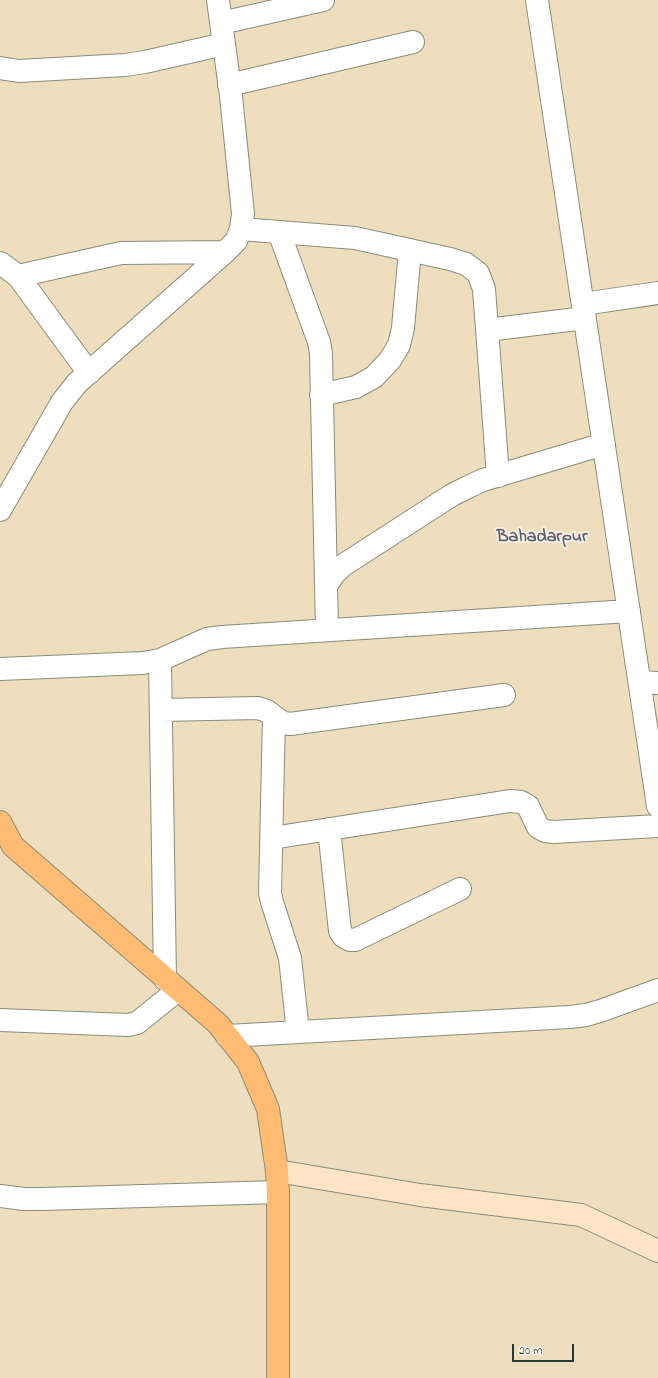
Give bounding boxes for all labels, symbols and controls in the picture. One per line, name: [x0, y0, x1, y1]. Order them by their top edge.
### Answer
district label: Bahadarpur: [496, 527, 588, 549]
scale bar: [514, 1336, 576, 1362]
text: 20 m: [519, 1342, 542, 1360]

